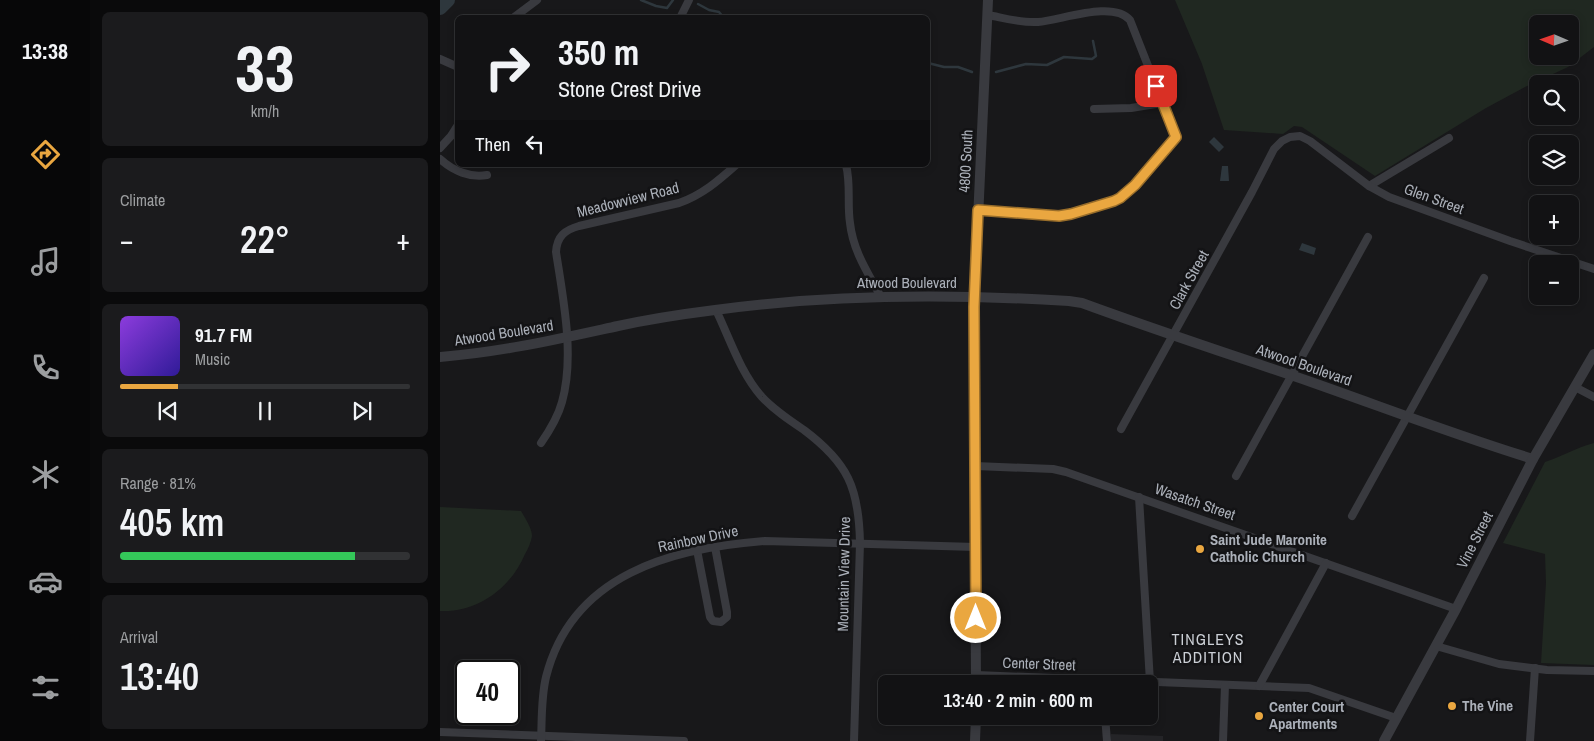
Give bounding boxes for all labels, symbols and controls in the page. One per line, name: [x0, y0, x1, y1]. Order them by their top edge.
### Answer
north arrow: [1529, 15, 1579, 65]
map controls: [1529, 15, 1579, 305]
text: 33: [235, 24, 295, 111]
text: 350 m: [558, 29, 639, 76]
icon: right: [475, 35, 540, 100]
text: 13:38: [22, 36, 68, 66]
pin: [1135, 65, 1177, 107]
icon: arrive: [1142, 72, 1170, 100]
text: Stone Crest Drive: [558, 74, 701, 104]
button: search: [1529, 75, 1579, 125]
text: km/h: [251, 100, 279, 122]
street label: 4800 South: [953, 129, 978, 193]
icon: left: [521, 130, 549, 158]
text: Then: [475, 131, 511, 157]
button: layers: [1529, 135, 1579, 185]
icon: directions: [28, 137, 63, 172]
street label: Meadowview Road: [575, 177, 681, 222]
street label: Glen Street: [1401, 178, 1468, 219]
text: Climate: [120, 189, 165, 211]
button: +: [1529, 195, 1579, 245]
text: 22°: [240, 214, 290, 265]
text: −: [120, 221, 133, 259]
text: +: [397, 221, 410, 259]
icon: music: [28, 244, 63, 279]
street label: Clark Street: [1164, 246, 1214, 313]
button: −: [1529, 255, 1579, 305]
street label: Atwood Boulevard: [856, 272, 957, 293]
street label: Atwood Boulevard: [452, 314, 555, 351]
text: 91.7 FM: [195, 322, 252, 348]
street label: Atwood Boulevard: [1253, 338, 1355, 391]
text: Music: [195, 348, 230, 370]
icon: phone: [28, 350, 63, 385]
icon: previous: [154, 397, 182, 425]
icon: pause: [251, 397, 279, 425]
icon: next: [348, 397, 376, 425]
icon: climate: [28, 457, 63, 492]
text: Range · 81%: [120, 472, 196, 494]
street label: Wasatch Street: [1152, 478, 1239, 525]
text: 405 km: [120, 497, 224, 548]
street label: Vine Street: [1451, 507, 1498, 572]
street label: Mountain View Drive: [832, 516, 855, 631]
street label: Rainbow Drive: [656, 520, 740, 557]
place label: Saint Jude Maronite Catholic Church: [1210, 529, 1327, 567]
marker: Saint Jude Maronite Catholic Church: [1194, 543, 1206, 555]
icon: car: [28, 564, 63, 599]
position arrow: [949, 591, 1001, 643]
text: Arrival: [120, 626, 158, 648]
district label: TINGLEYS ADDITION: [1172, 628, 1244, 668]
text: 13:40: [120, 651, 199, 702]
street label: Center Street: [1002, 652, 1077, 675]
speed limit sign: 40: [455, 660, 520, 725]
icon: filters: [28, 670, 63, 705]
text: 13:40 · 2 min · 600 m: [943, 687, 1093, 713]
place label: The Vine: [1462, 695, 1513, 716]
place label: Center Court Apartments: [1269, 696, 1344, 734]
marker: The Vine: [1446, 700, 1458, 712]
marker: Center Court Apartments: [1253, 710, 1265, 722]

